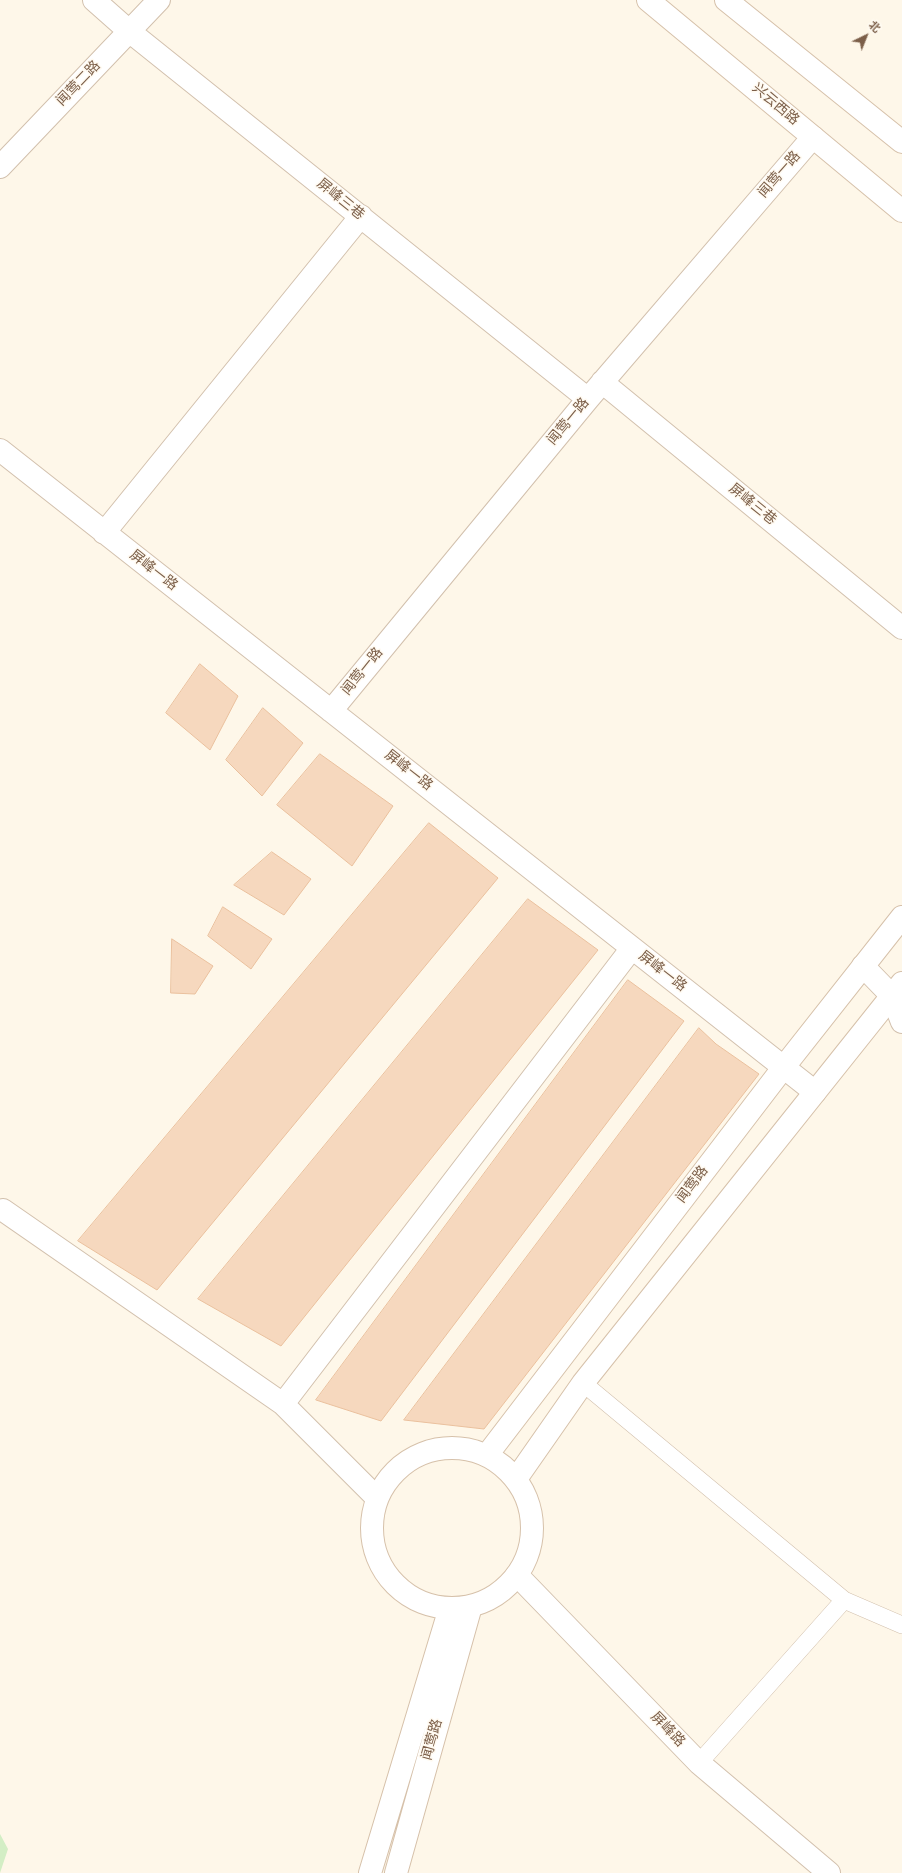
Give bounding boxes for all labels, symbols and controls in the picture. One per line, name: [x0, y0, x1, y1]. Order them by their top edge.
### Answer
north arrow: [846, 16, 886, 56]
text: 北: [865, 18, 884, 36]
street label: 闻莺二路: [54, 58, 104, 110]
street label: 兴云西路: [748, 81, 802, 129]
street label: 闻莺一路: [755, 148, 805, 202]
street label: 屏峰三巷: [313, 176, 367, 224]
street label: 闻莺一路: [545, 395, 593, 449]
street label: 屏峰三巷: [725, 481, 779, 529]
street label: 屏峰一路: [126, 547, 180, 595]
street label: 闻莺一路: [339, 645, 387, 699]
street label: 屏峰一路: [381, 747, 435, 795]
street label: 屏峰一路: [635, 948, 689, 996]
street label: 闻莺路: [674, 1163, 712, 1207]
street label: 屏峰路: [646, 1709, 688, 1751]
street label: 闻莺路: [419, 1717, 447, 1763]

